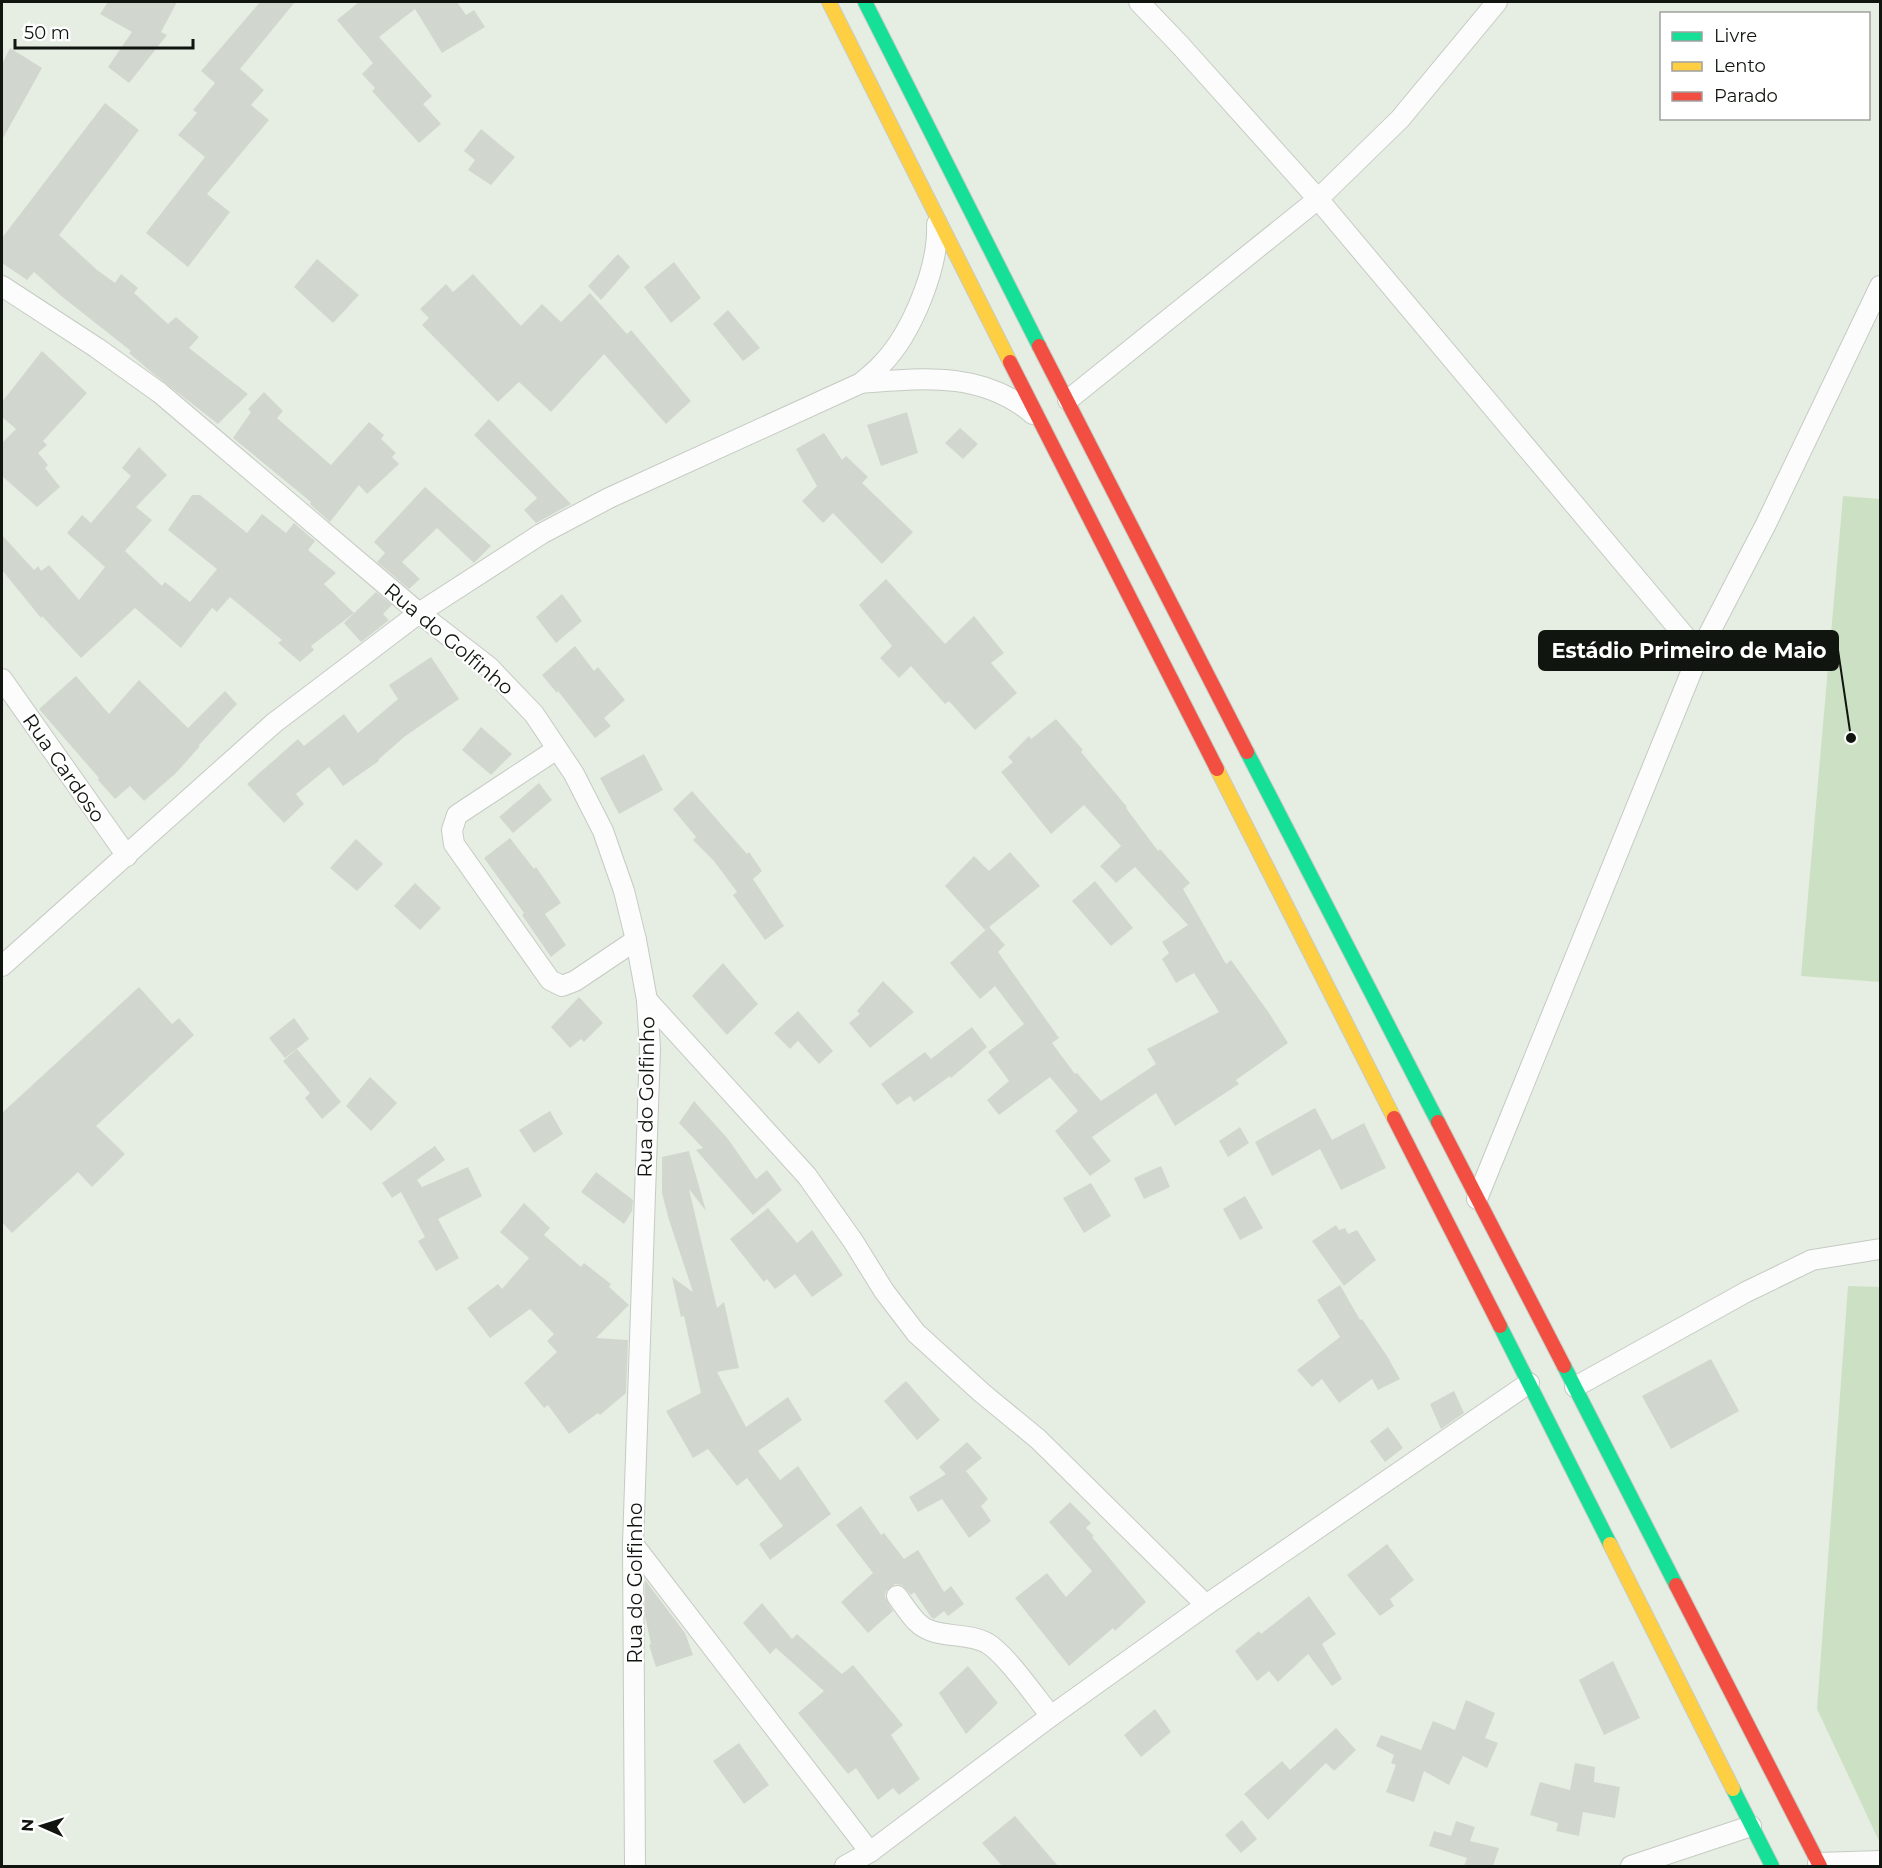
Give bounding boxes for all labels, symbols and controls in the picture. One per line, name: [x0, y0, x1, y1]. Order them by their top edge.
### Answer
scale bar: [15, 12, 194, 50]
legend: [1660, 12, 1870, 120]
text: 50 m: [24, 22, 70, 44]
text: Livre: [1714, 25, 1757, 47]
text: Lento: [1714, 55, 1766, 77]
text: Parado: [1714, 85, 1778, 107]
street label: Rua do Golfinho: [380, 578, 518, 700]
callout: Estádio Primeiro de Maio: [1539, 631, 1838, 670]
text: Estádio Primeiro de Maio: [1551, 638, 1827, 663]
street label: Rua Cardoso: [18, 709, 110, 827]
street label: Rua do Golfinho: [633, 1016, 659, 1178]
street label: Rua do Golfinho: [623, 1502, 647, 1664]
north arrow: [12, 1796, 72, 1856]
text: N: [18, 1818, 37, 1832]

